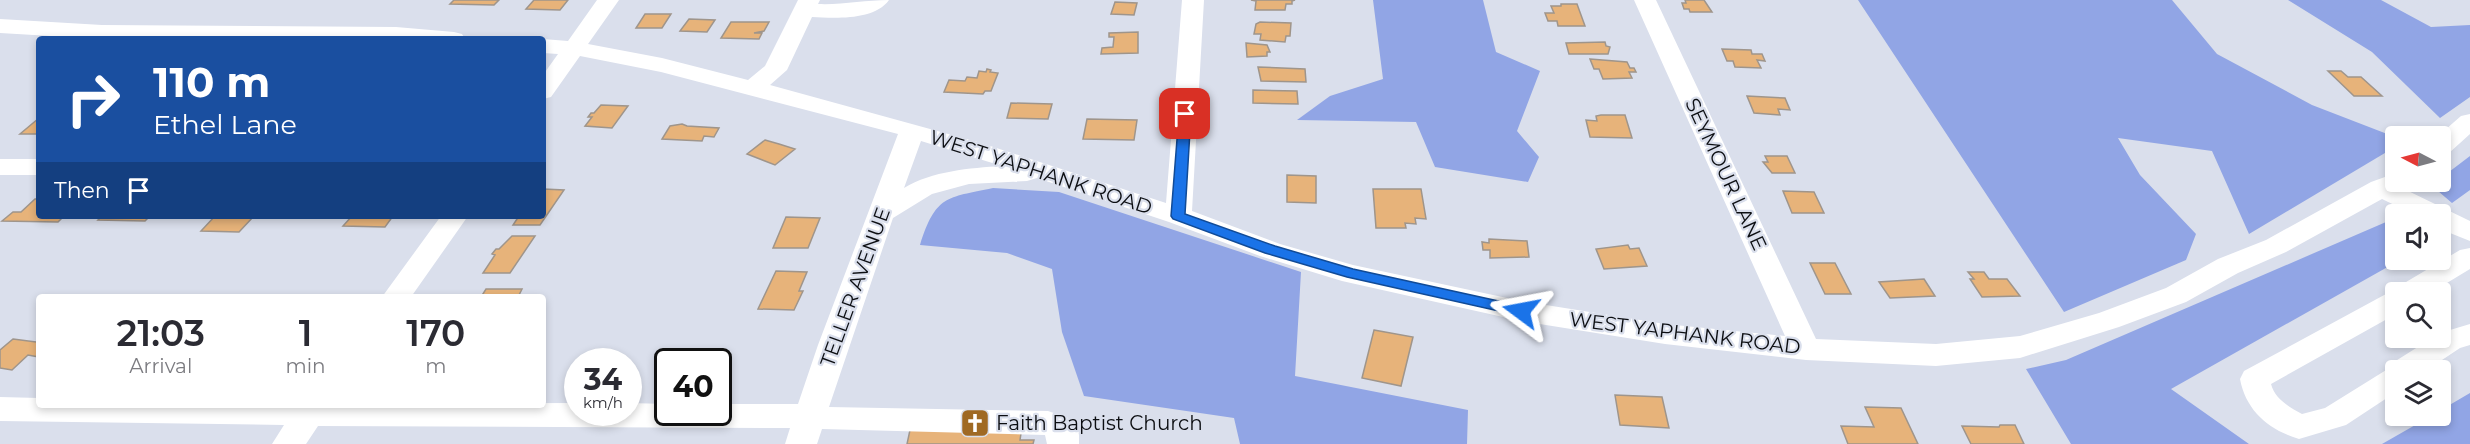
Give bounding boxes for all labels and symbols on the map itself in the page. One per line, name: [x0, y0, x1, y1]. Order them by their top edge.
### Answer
pin: [1159, 88, 1210, 139]
street label: SEYMOUR LANE: [1680, 94, 1772, 254]
street label: WEST YAPHANK ROAD: [927, 125, 1155, 219]
north arrow: [2385, 126, 2451, 192]
street label: TELLER AVENUE: [815, 204, 895, 370]
position arrow: [1489, 279, 1553, 343]
street label: WEST YAPHANK ROAD: [1568, 307, 1802, 359]
speed limit sign: 40: [654, 348, 732, 426]
church icon: Faith Baptist Church: [959, 407, 991, 439]
place label: Faith Baptist Church: [996, 411, 1203, 435]

